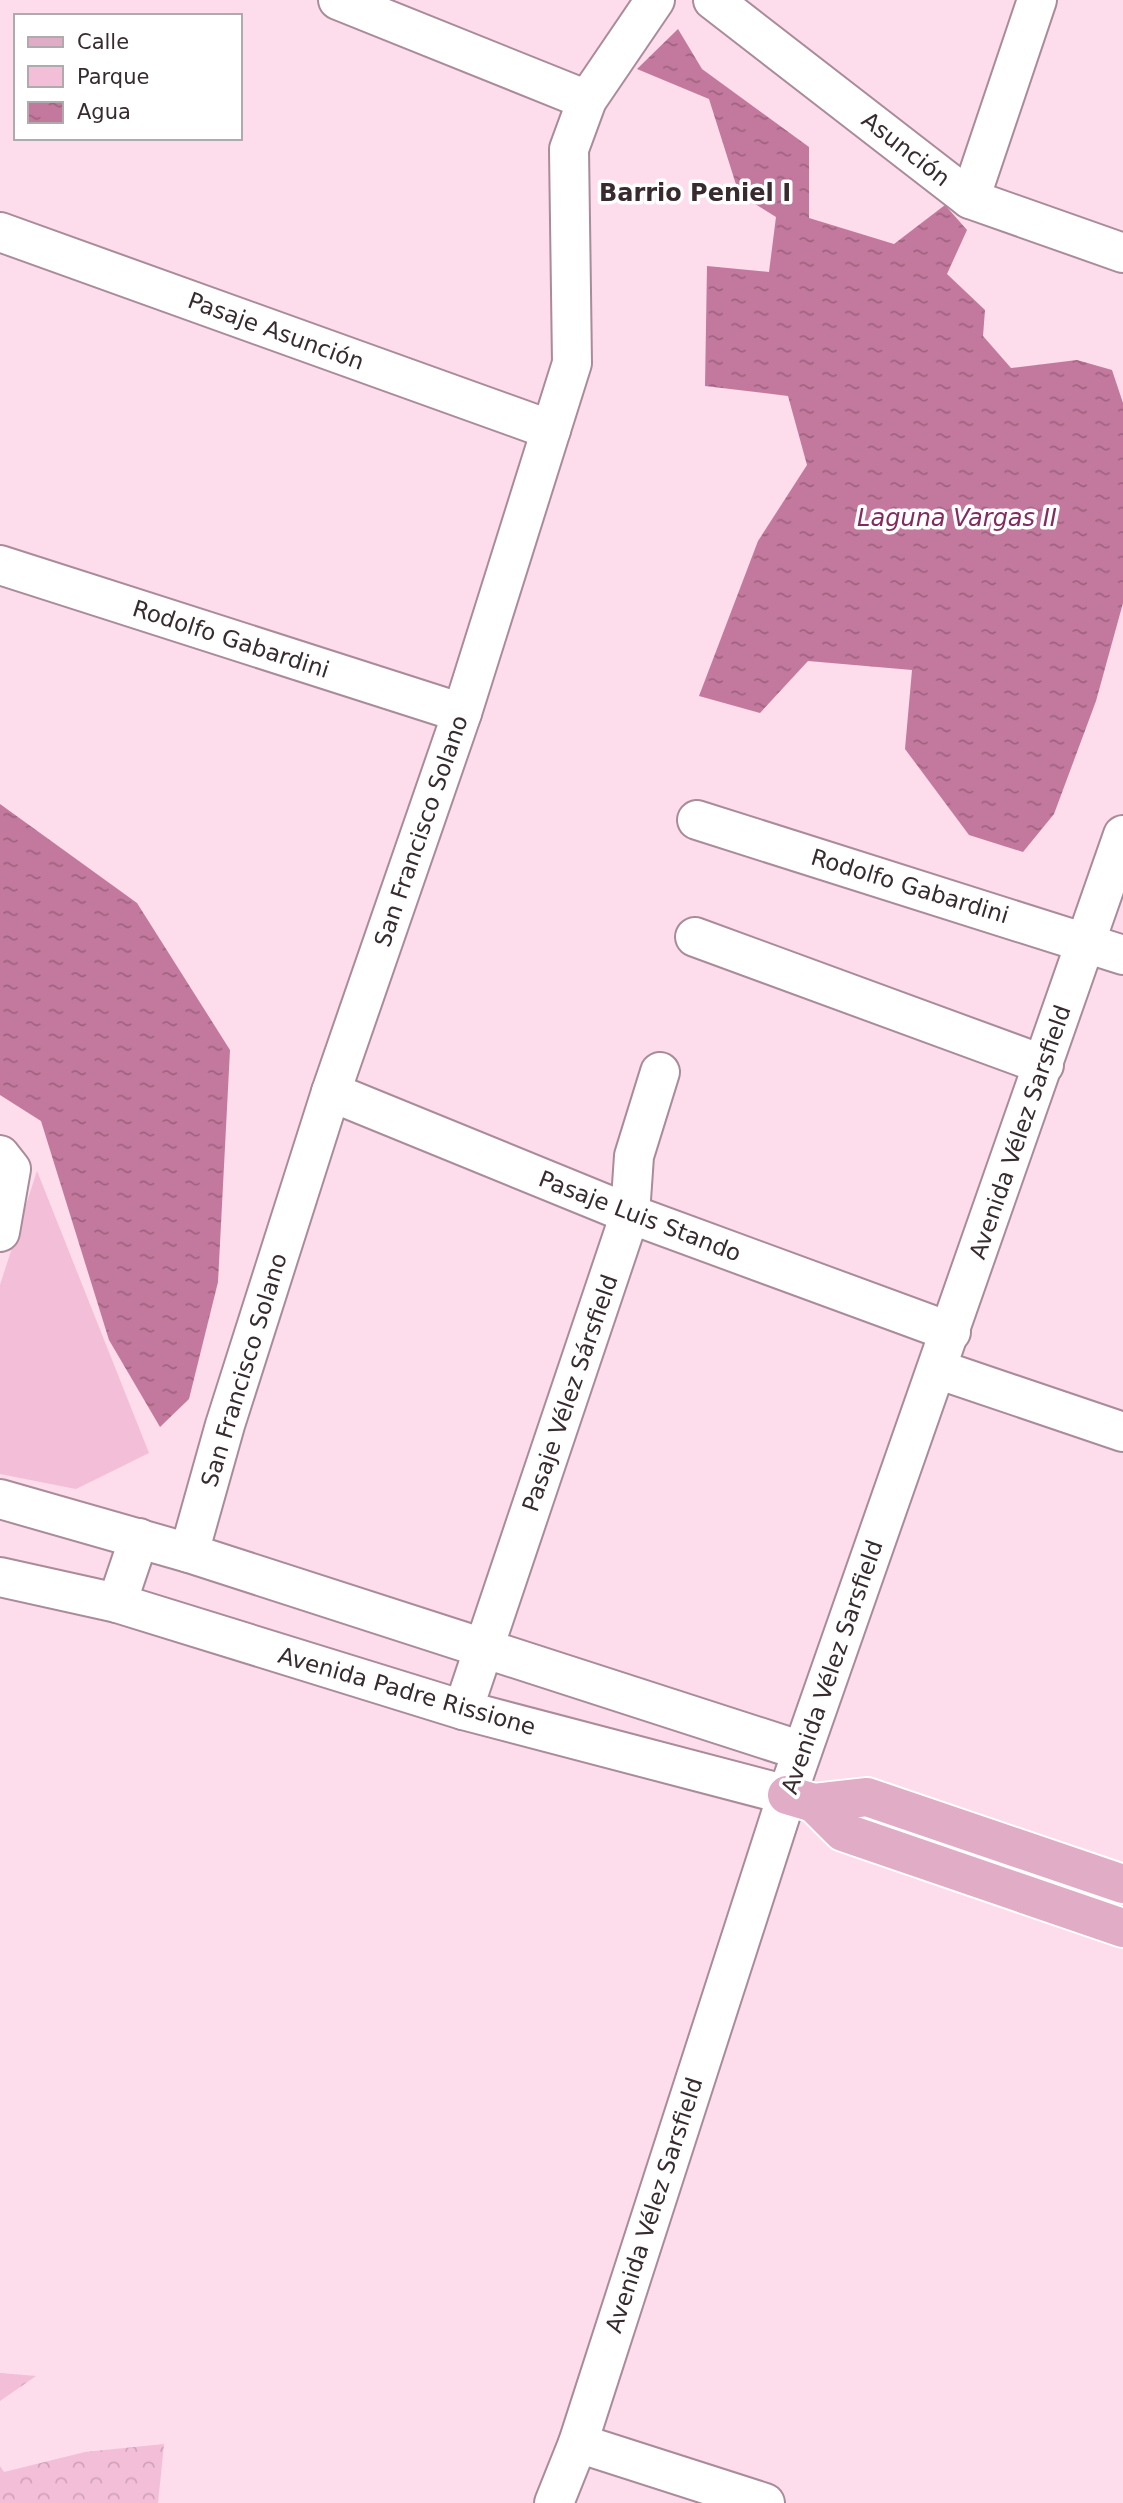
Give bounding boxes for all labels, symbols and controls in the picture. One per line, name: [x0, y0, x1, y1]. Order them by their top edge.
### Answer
legend: [14, 14, 242, 140]
text: Calle: [77, 30, 129, 54]
text: Parque: [77, 65, 149, 89]
text: Agua: [77, 100, 131, 124]
street label: Asunción: [857, 107, 955, 191]
district label: Barrio Peniel I: [599, 179, 791, 207]
street label: Pasaje Asunción: [184, 287, 368, 375]
water label: Laguna Vargas II: [857, 504, 1057, 532]
street label: Rodolfo Gabardini: [129, 595, 333, 683]
street label: San Francisco Solano: [369, 712, 473, 950]
street label: Rodolfo Gabardini: [808, 844, 1012, 928]
street label: Avenida Vélez Sarsfield: [964, 1002, 1076, 1262]
street label: Pasaje Luis Stando: [535, 1165, 745, 1267]
street label: San Francisco Solano: [196, 1250, 292, 1490]
street label: Pasaje Vélez Sársfield: [517, 1271, 623, 1515]
street label: Avenida Vélez Sarsfield: [776, 1537, 888, 1797]
street label: Avenida Padre Rissione: [275, 1642, 539, 1740]
street label: Avenida Vélez Sarsfield: [600, 2074, 708, 2336]

